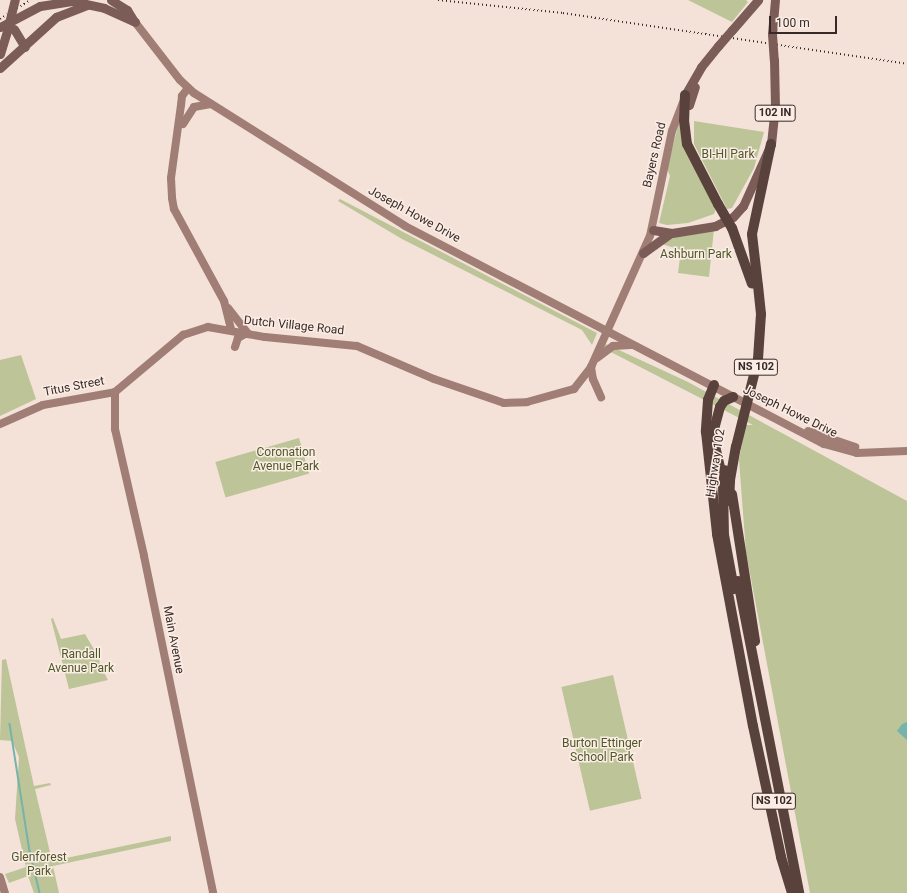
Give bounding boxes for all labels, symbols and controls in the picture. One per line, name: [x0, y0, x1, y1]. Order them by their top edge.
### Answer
scale bar: [771, 8, 839, 34]
text: 100 m: [776, 16, 810, 30]
road number: 102 IN: [754, 104, 796, 122]
street label: Bayers Road: [640, 121, 670, 189]
park label: BI-HI Park: [701, 148, 755, 162]
street label: Joseph Howe Drive: [365, 184, 463, 246]
park label: Ashburn Park: [660, 248, 732, 262]
street label: Dutch Village Road: [243, 314, 345, 338]
road number: NS 102: [733, 358, 779, 376]
street label: Titus Street: [42, 374, 106, 400]
street label: Joseph Howe Drive: [741, 383, 839, 441]
street label: Highway 102: [703, 428, 729, 498]
park label: Coronation Avenue Park: [253, 446, 319, 474]
street label: Main Avenue: [159, 605, 187, 675]
park label: Randall Avenue Park: [48, 648, 114, 676]
park label: Burton Ettinger School Park: [562, 737, 642, 765]
road number: NS 102: [751, 792, 797, 810]
park label: Glenforest Park: [11, 851, 67, 879]

